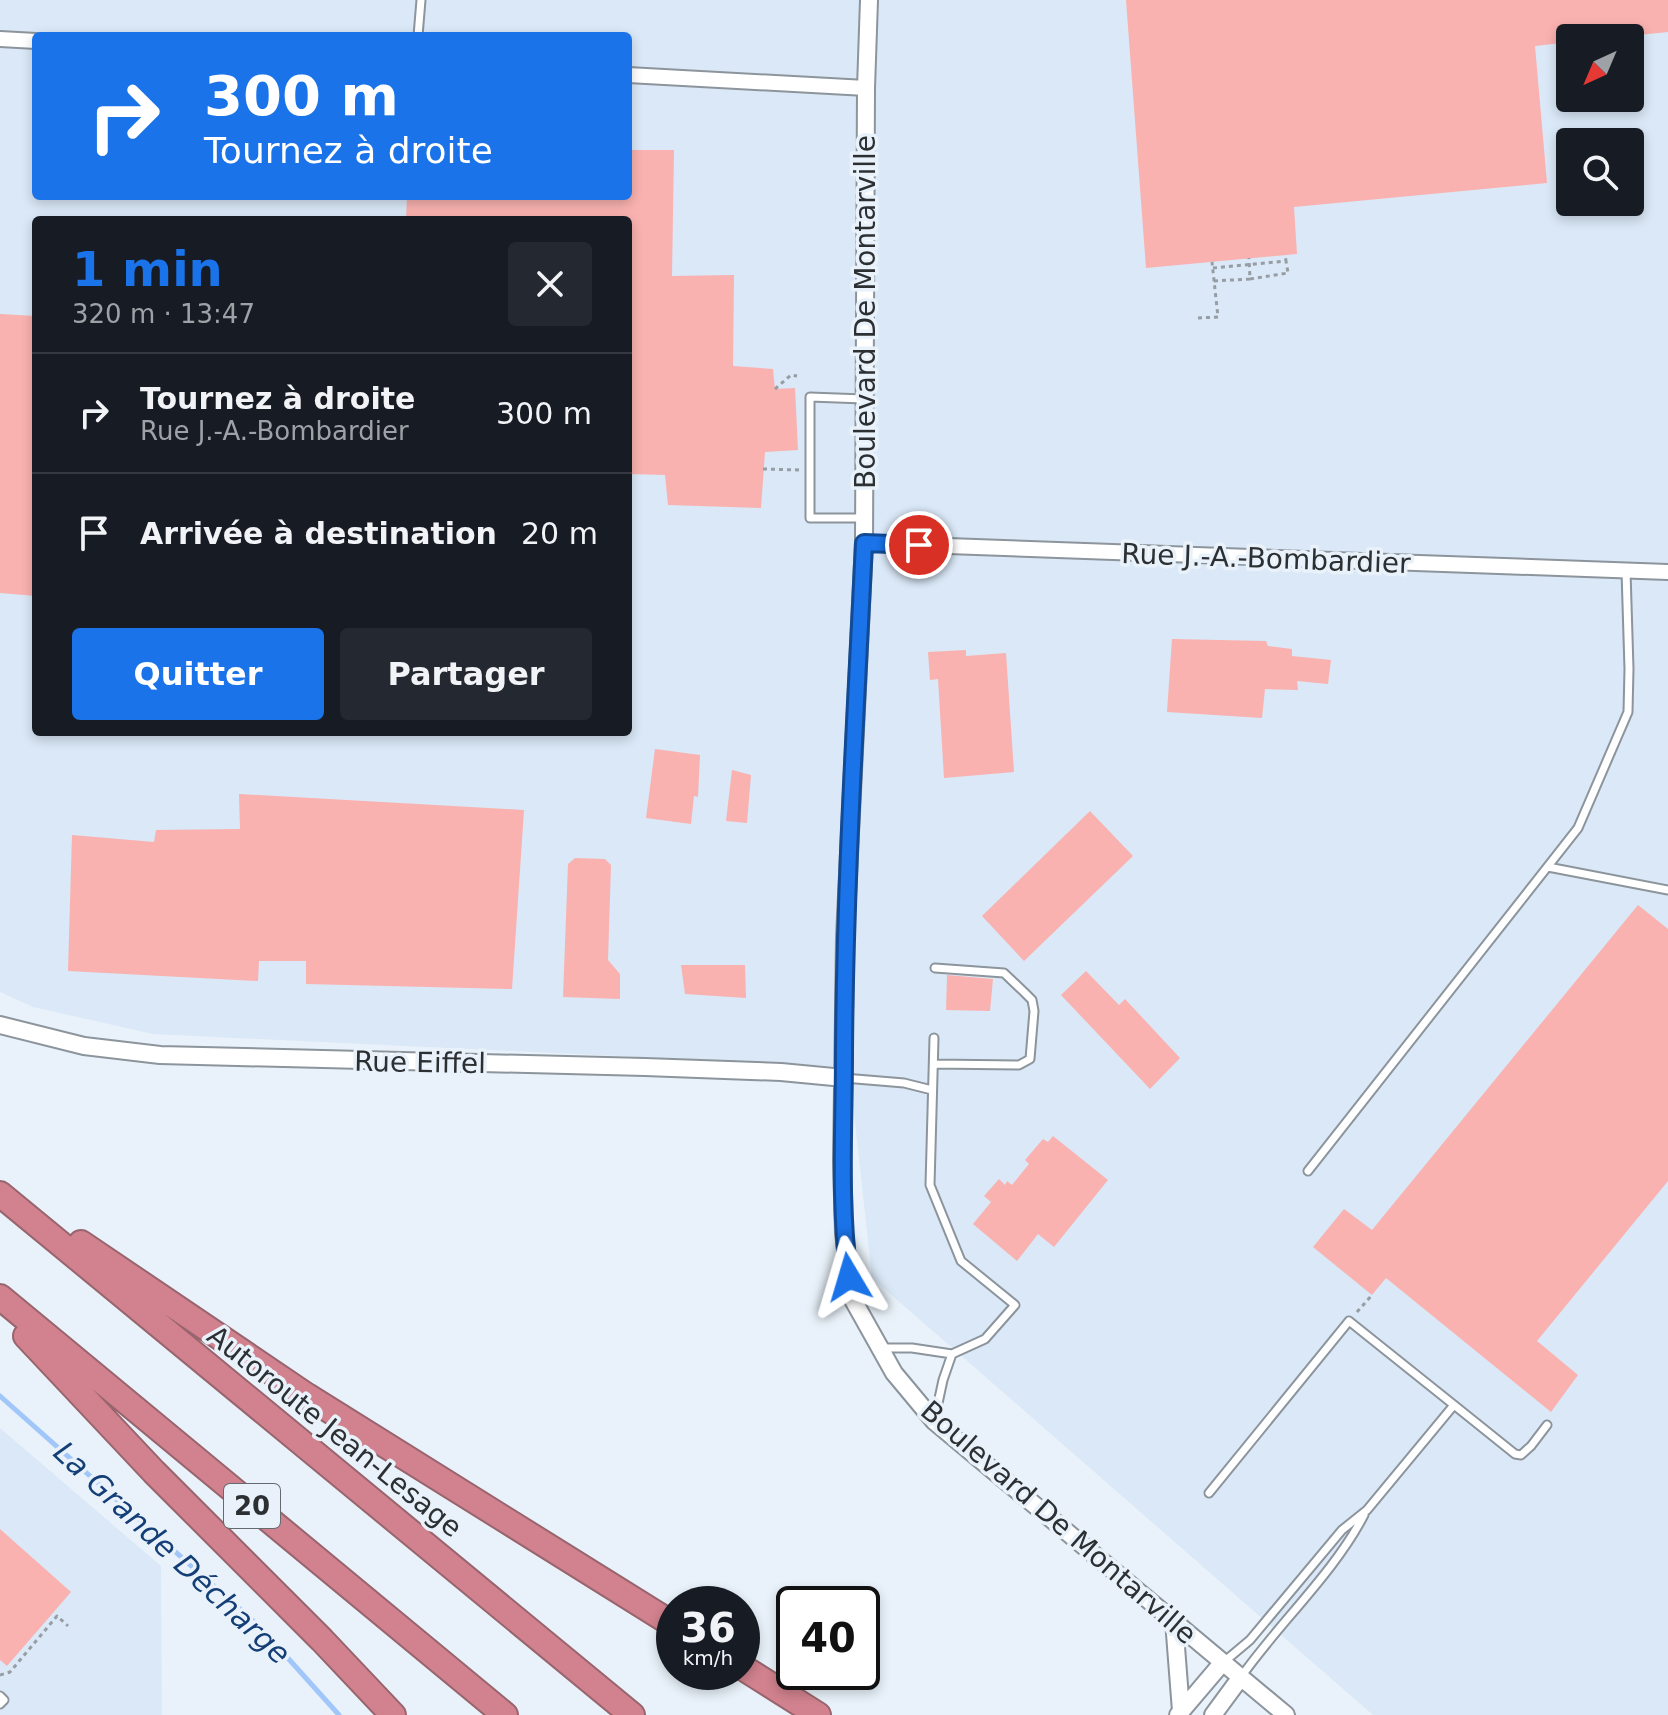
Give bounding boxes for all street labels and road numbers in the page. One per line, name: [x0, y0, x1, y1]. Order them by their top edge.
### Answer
street label: Boulevard De Montarville: [849, 135, 882, 489]
street label: Rue J.-A.-Bombardier: [1121, 537, 1412, 580]
street label: Rue Eiffel: [354, 1045, 486, 1080]
street label: Autoroute Jean-Lesage: [201, 1319, 468, 1544]
street label: Boulevard De Montarville: [914, 1394, 1203, 1651]
road number: 20: [224, 1484, 280, 1528]

